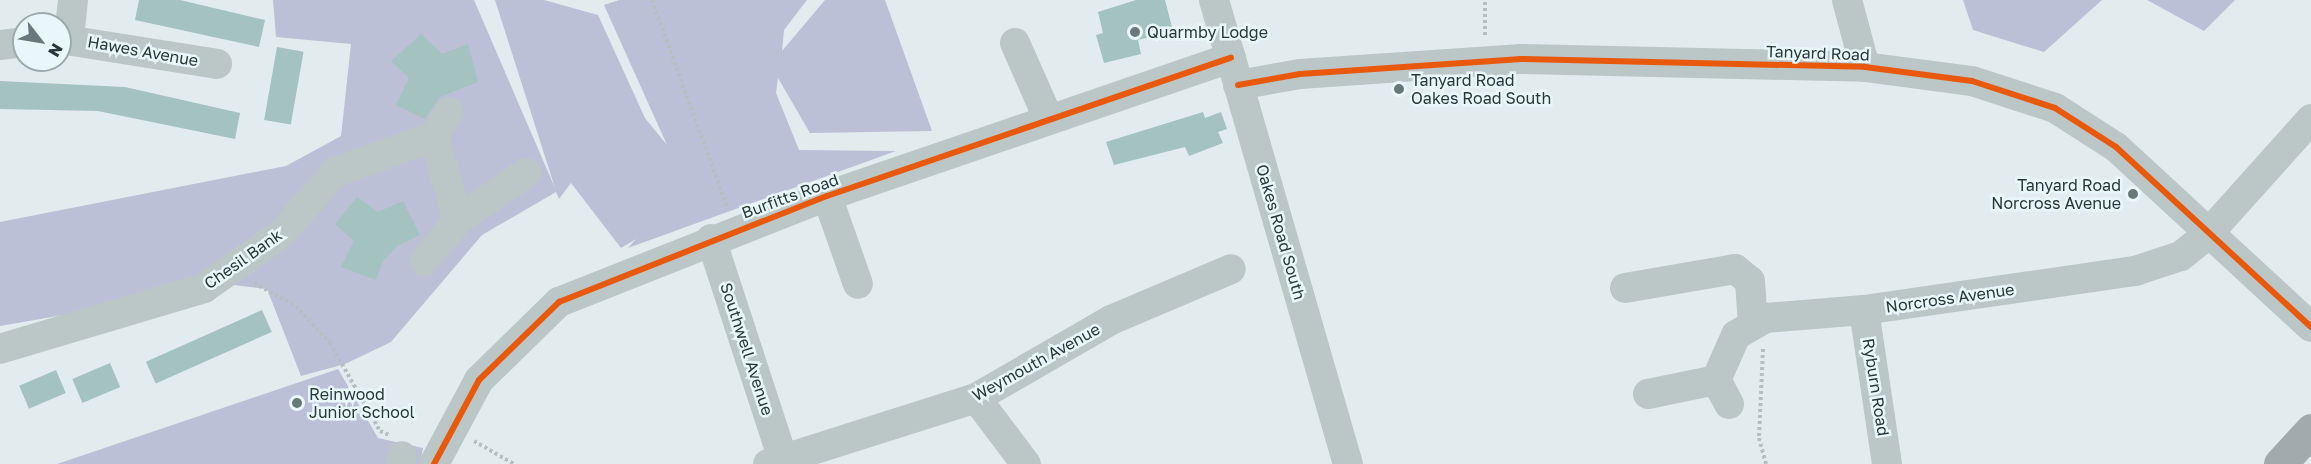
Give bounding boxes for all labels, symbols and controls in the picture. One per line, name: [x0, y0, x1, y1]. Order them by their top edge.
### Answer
north arrow: [12, 12, 72, 72]
place label: Quarmby Lodge: [1147, 22, 1268, 42]
marker: Quarmby Lodge: [1128, 25, 1142, 39]
street label: Hawes Avenue: [86, 32, 200, 70]
text: N: [44, 40, 67, 61]
street label: Tanyard Road: [1766, 42, 1870, 64]
place label: Tanyard Road Oakes Road South: [1411, 70, 1551, 108]
marker: Tanyard Road Oakes Road South: [1392, 82, 1406, 96]
street label: Oakes Road South: [1252, 162, 1310, 302]
street label: Burfitts Road: [739, 170, 841, 222]
place label: Tanyard Road Norcross Avenue: [1991, 175, 2121, 213]
marker: Tanyard Road Norcross Avenue: [2126, 187, 2140, 201]
street label: Chesil Bank: [200, 225, 286, 293]
street label: Norcross Avenue: [1884, 279, 2016, 317]
street label: Southwell Avenue: [716, 280, 778, 418]
street label: Weymouth Avenue: [969, 319, 1103, 405]
street label: Ryburn Road: [1859, 337, 1893, 437]
place label: Reinwood Junior School: [309, 384, 415, 422]
marker: Reinwood Junior School: [290, 396, 304, 410]

